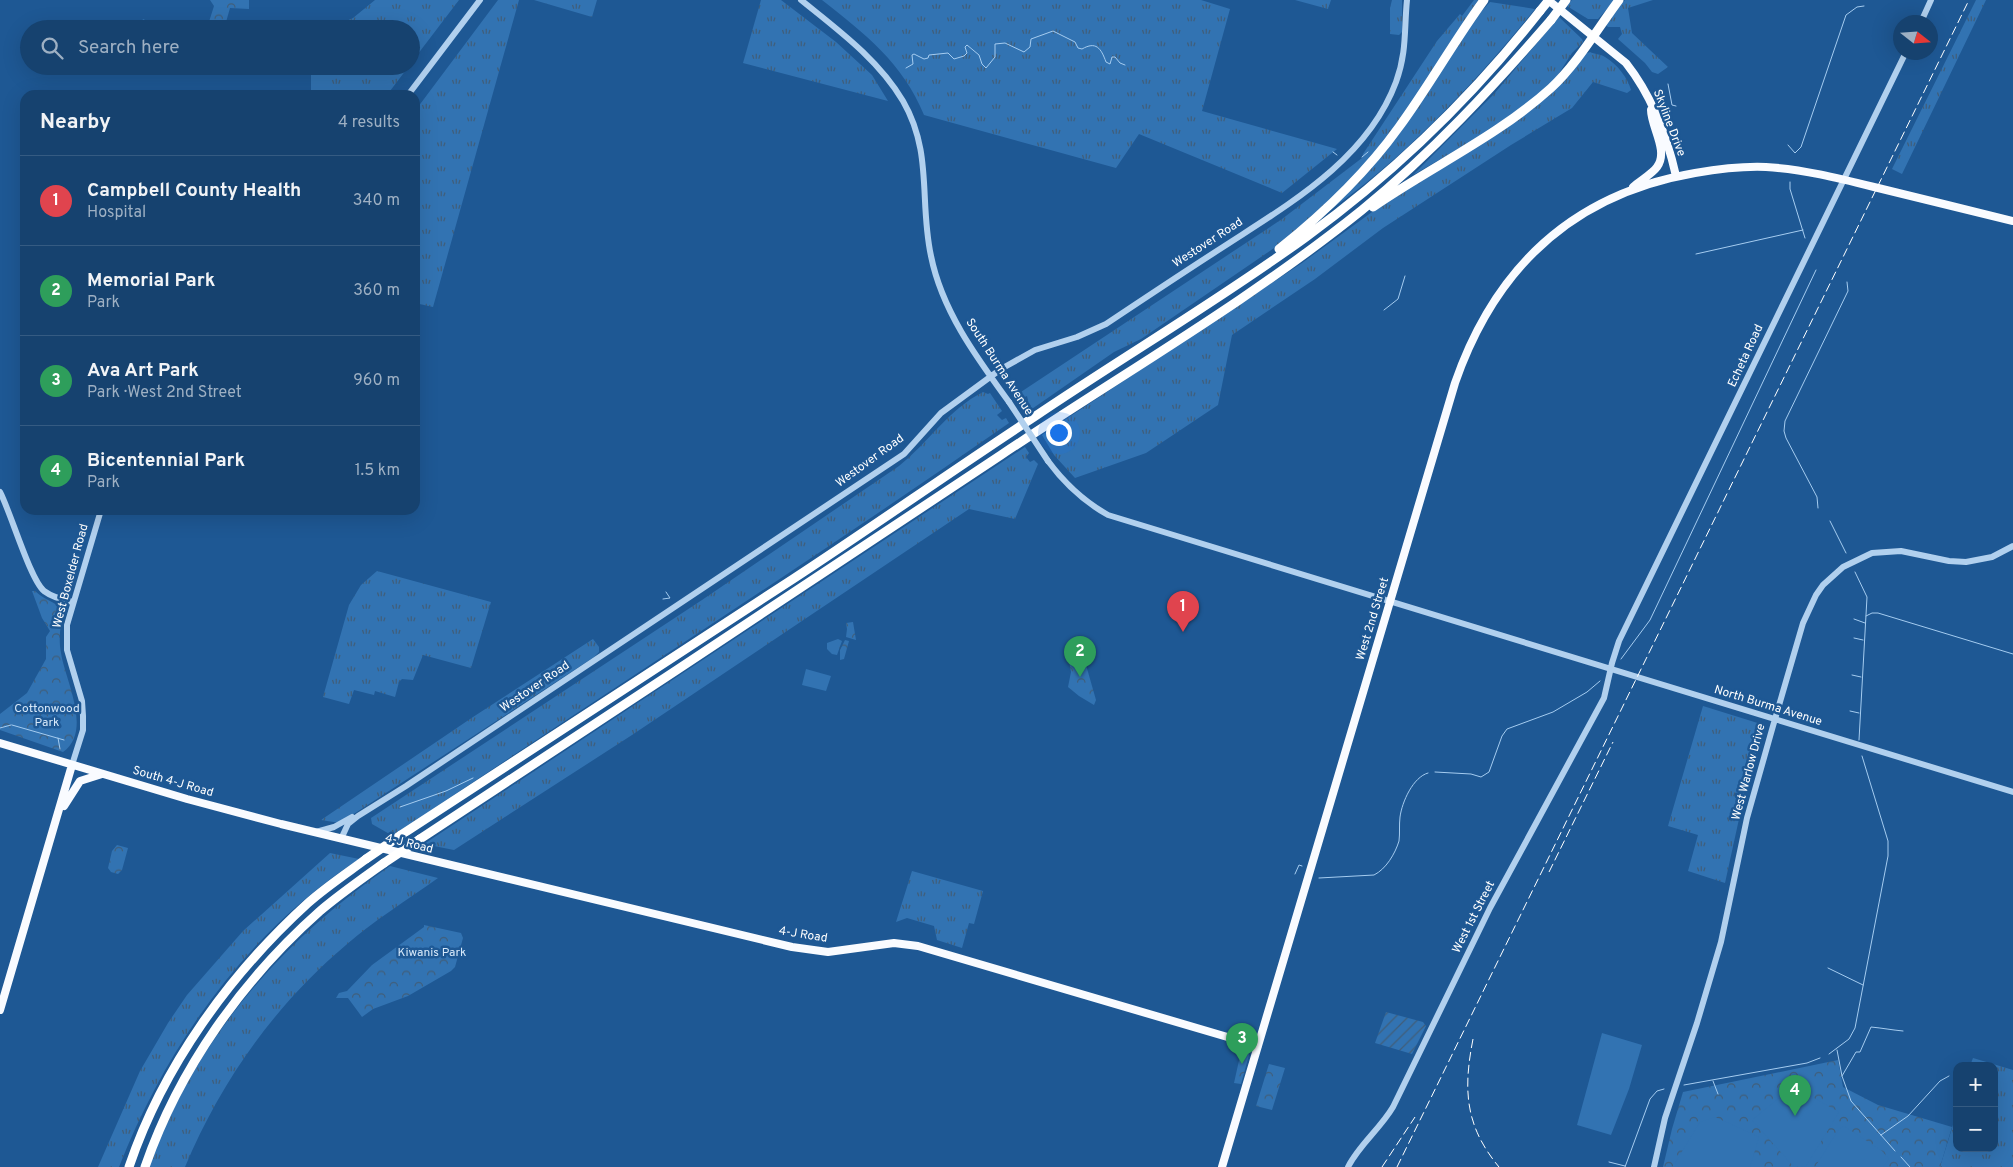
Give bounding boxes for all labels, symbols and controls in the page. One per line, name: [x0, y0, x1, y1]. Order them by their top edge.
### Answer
north arrow: [1893, 15, 1938, 60]
search box: [20, 20, 420, 75]
icon: search: [38, 34, 66, 62]
text: Search here: [78, 36, 180, 60]
street label: Skyline Drive: [1649, 87, 1689, 159]
text: Nearby: [40, 109, 111, 136]
text: 4 results: [338, 113, 400, 133]
text: Campbell County Health: [87, 179, 301, 203]
text: 1: [53, 191, 59, 211]
text: 340 m: [353, 191, 400, 211]
text: Hospital: [87, 203, 146, 223]
street label: Westover Road: [1170, 214, 1246, 272]
text: Memorial Park: [87, 269, 215, 293]
text: 2: [51, 281, 61, 301]
text: 360 m: [353, 281, 400, 301]
text: Park: [87, 293, 120, 313]
street label: South Burma Avenue: [962, 315, 1036, 419]
street label: Echeta Road: [1725, 322, 1767, 390]
text: Ava Art Park: [87, 359, 199, 383]
text: 3: [51, 371, 61, 391]
text: 960 m: [353, 371, 400, 391]
text: Park · West 2nd Street: [87, 383, 242, 403]
your location: [1046, 420, 1072, 446]
street label: Westover Road: [833, 431, 907, 491]
text: Bicentennial Park: [87, 449, 245, 473]
text: 4: [51, 461, 61, 481]
text: 1.5 km: [355, 461, 400, 481]
text: Park: [87, 473, 120, 493]
street label: West Boxelder Road: [49, 522, 93, 630]
street label: West 2nd Street: [1353, 576, 1393, 662]
pin: 1: [1167, 591, 1199, 632]
pin: 2: [1064, 636, 1096, 677]
street label: Westover Road: [497, 658, 573, 716]
street label: North Burma Avenue: [1712, 682, 1824, 730]
park label: Cottonwood Park: [14, 701, 80, 731]
street label: West Warlow Drive: [1728, 722, 1770, 822]
street label: South 4-J Road: [131, 763, 215, 801]
street label: 4-J Road: [383, 830, 435, 858]
street label: West 1st Street: [1449, 878, 1499, 956]
street label: 4-J Road: [777, 923, 829, 947]
park label: Kiwanis Park: [398, 945, 466, 961]
pin: 3: [1226, 1023, 1258, 1064]
map controls: [1953, 1062, 1998, 1152]
button: +: [1953, 1062, 1998, 1107]
pin: 4: [1779, 1075, 1811, 1116]
button: −: [1953, 1107, 1998, 1152]

